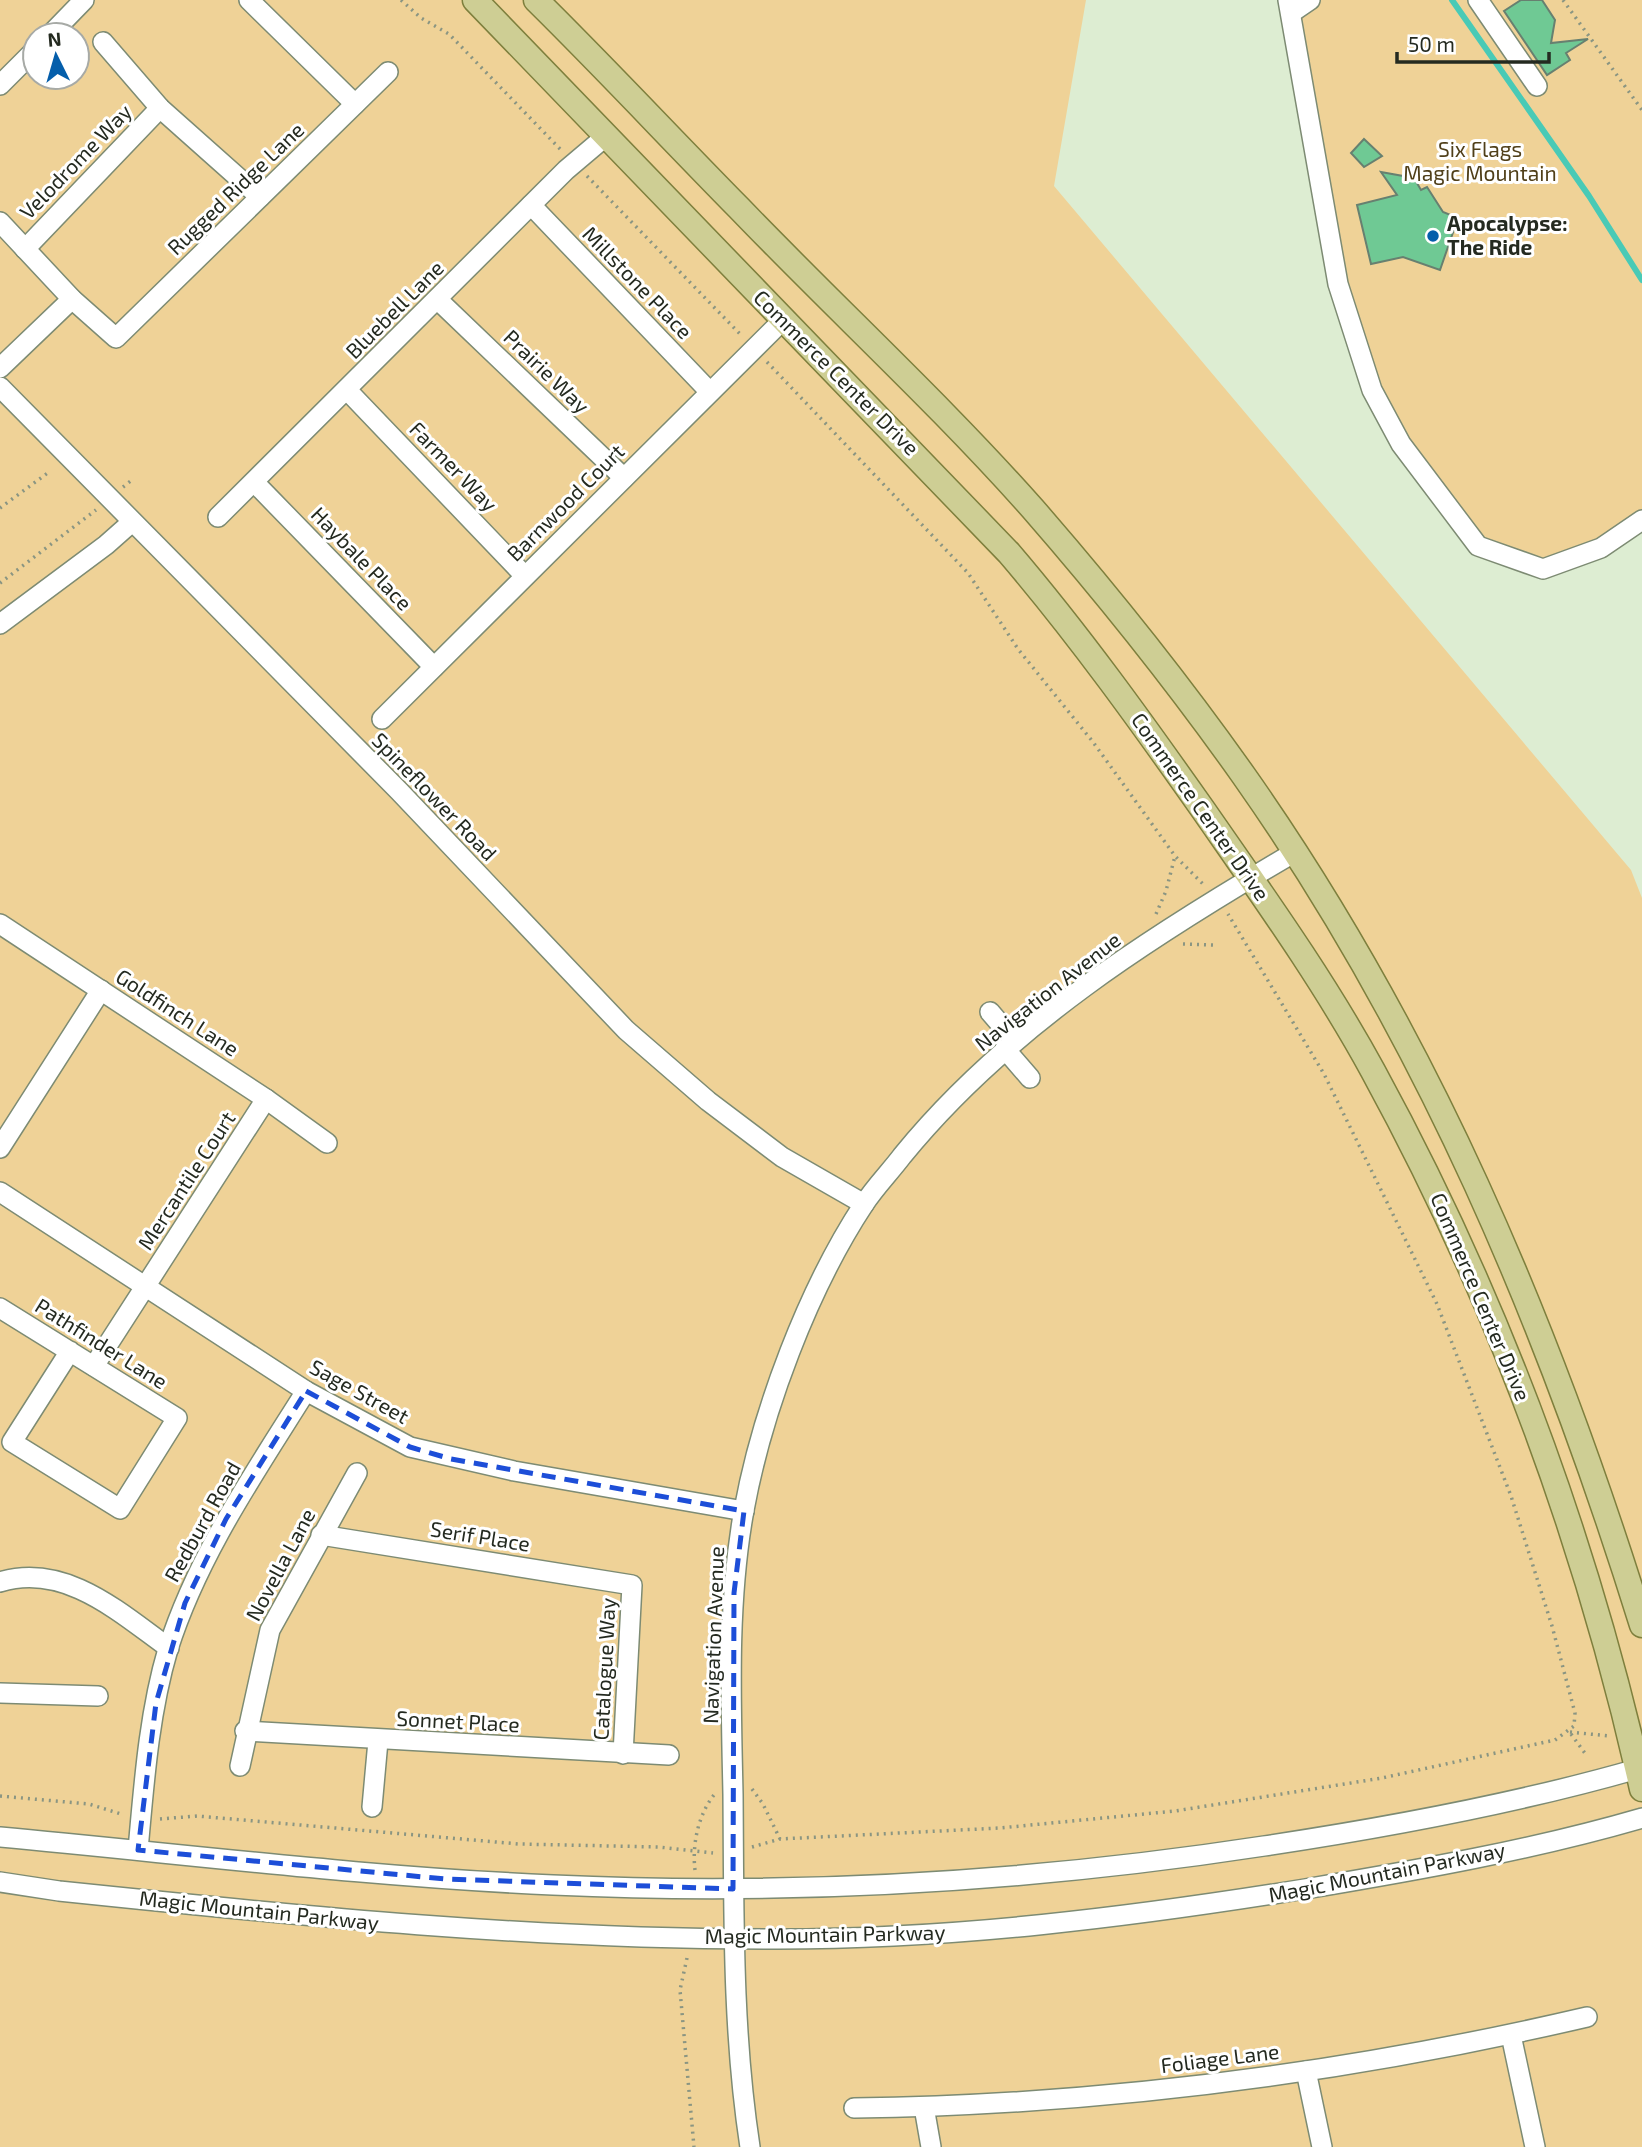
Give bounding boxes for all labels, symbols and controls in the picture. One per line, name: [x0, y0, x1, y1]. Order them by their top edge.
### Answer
north arrow: [21, 21, 91, 91]
scale bar: [1397, 21, 1549, 65]
text: N: [47, 27, 62, 51]
text: 50 m: [1408, 31, 1455, 56]
street label: Velodrome Way: [14, 98, 136, 224]
street label: Rugged Ridge Lane: [162, 116, 308, 259]
park label: Six Flags Magic Mountain: [1403, 136, 1557, 185]
place label: Apocalypse: The Ride: [1447, 210, 1568, 259]
street label: Millstone Place: [578, 221, 698, 343]
marker: Apocalypse: The Ride: [1425, 228, 1441, 244]
street label: Bluebell Lane: [340, 255, 448, 363]
street label: Commerce Center Drive: [749, 284, 925, 460]
street label: Prairie Way: [499, 324, 595, 418]
street label: Farmer Way: [405, 416, 503, 516]
street label: Barnwood Court: [501, 438, 629, 566]
street label: Haybale Place: [307, 501, 418, 615]
street label: Commerce Center Drive: [1127, 707, 1276, 905]
street label: Spineflower Road: [368, 727, 502, 865]
street label: Navigation Avenue: [969, 926, 1125, 1055]
street label: Goldfinch Lane: [112, 963, 244, 1061]
street label: Mercantile Court: [132, 1106, 240, 1254]
street label: Commerce Center Drive: [1426, 1189, 1537, 1404]
street label: Pathfinder Lane: [31, 1292, 172, 1393]
street label: Sage Street: [306, 1353, 414, 1428]
street label: Redburd Road: [158, 1457, 245, 1586]
street label: Novella Lane: [240, 1504, 320, 1625]
street label: Serif Place: [429, 1515, 532, 1556]
street label: Navigation Avenue: [697, 1546, 728, 1724]
street label: Catalogue Way: [587, 1597, 620, 1741]
street label: Sonnet Place: [396, 1705, 520, 1736]
street label: Magic Mountain Parkway: [1266, 1836, 1507, 1907]
street label: Magic Mountain Parkway: [138, 1884, 380, 1935]
street label: Magic Mountain Parkway: [704, 1919, 946, 1948]
street label: Foliage Lane: [1159, 2038, 1281, 2077]

